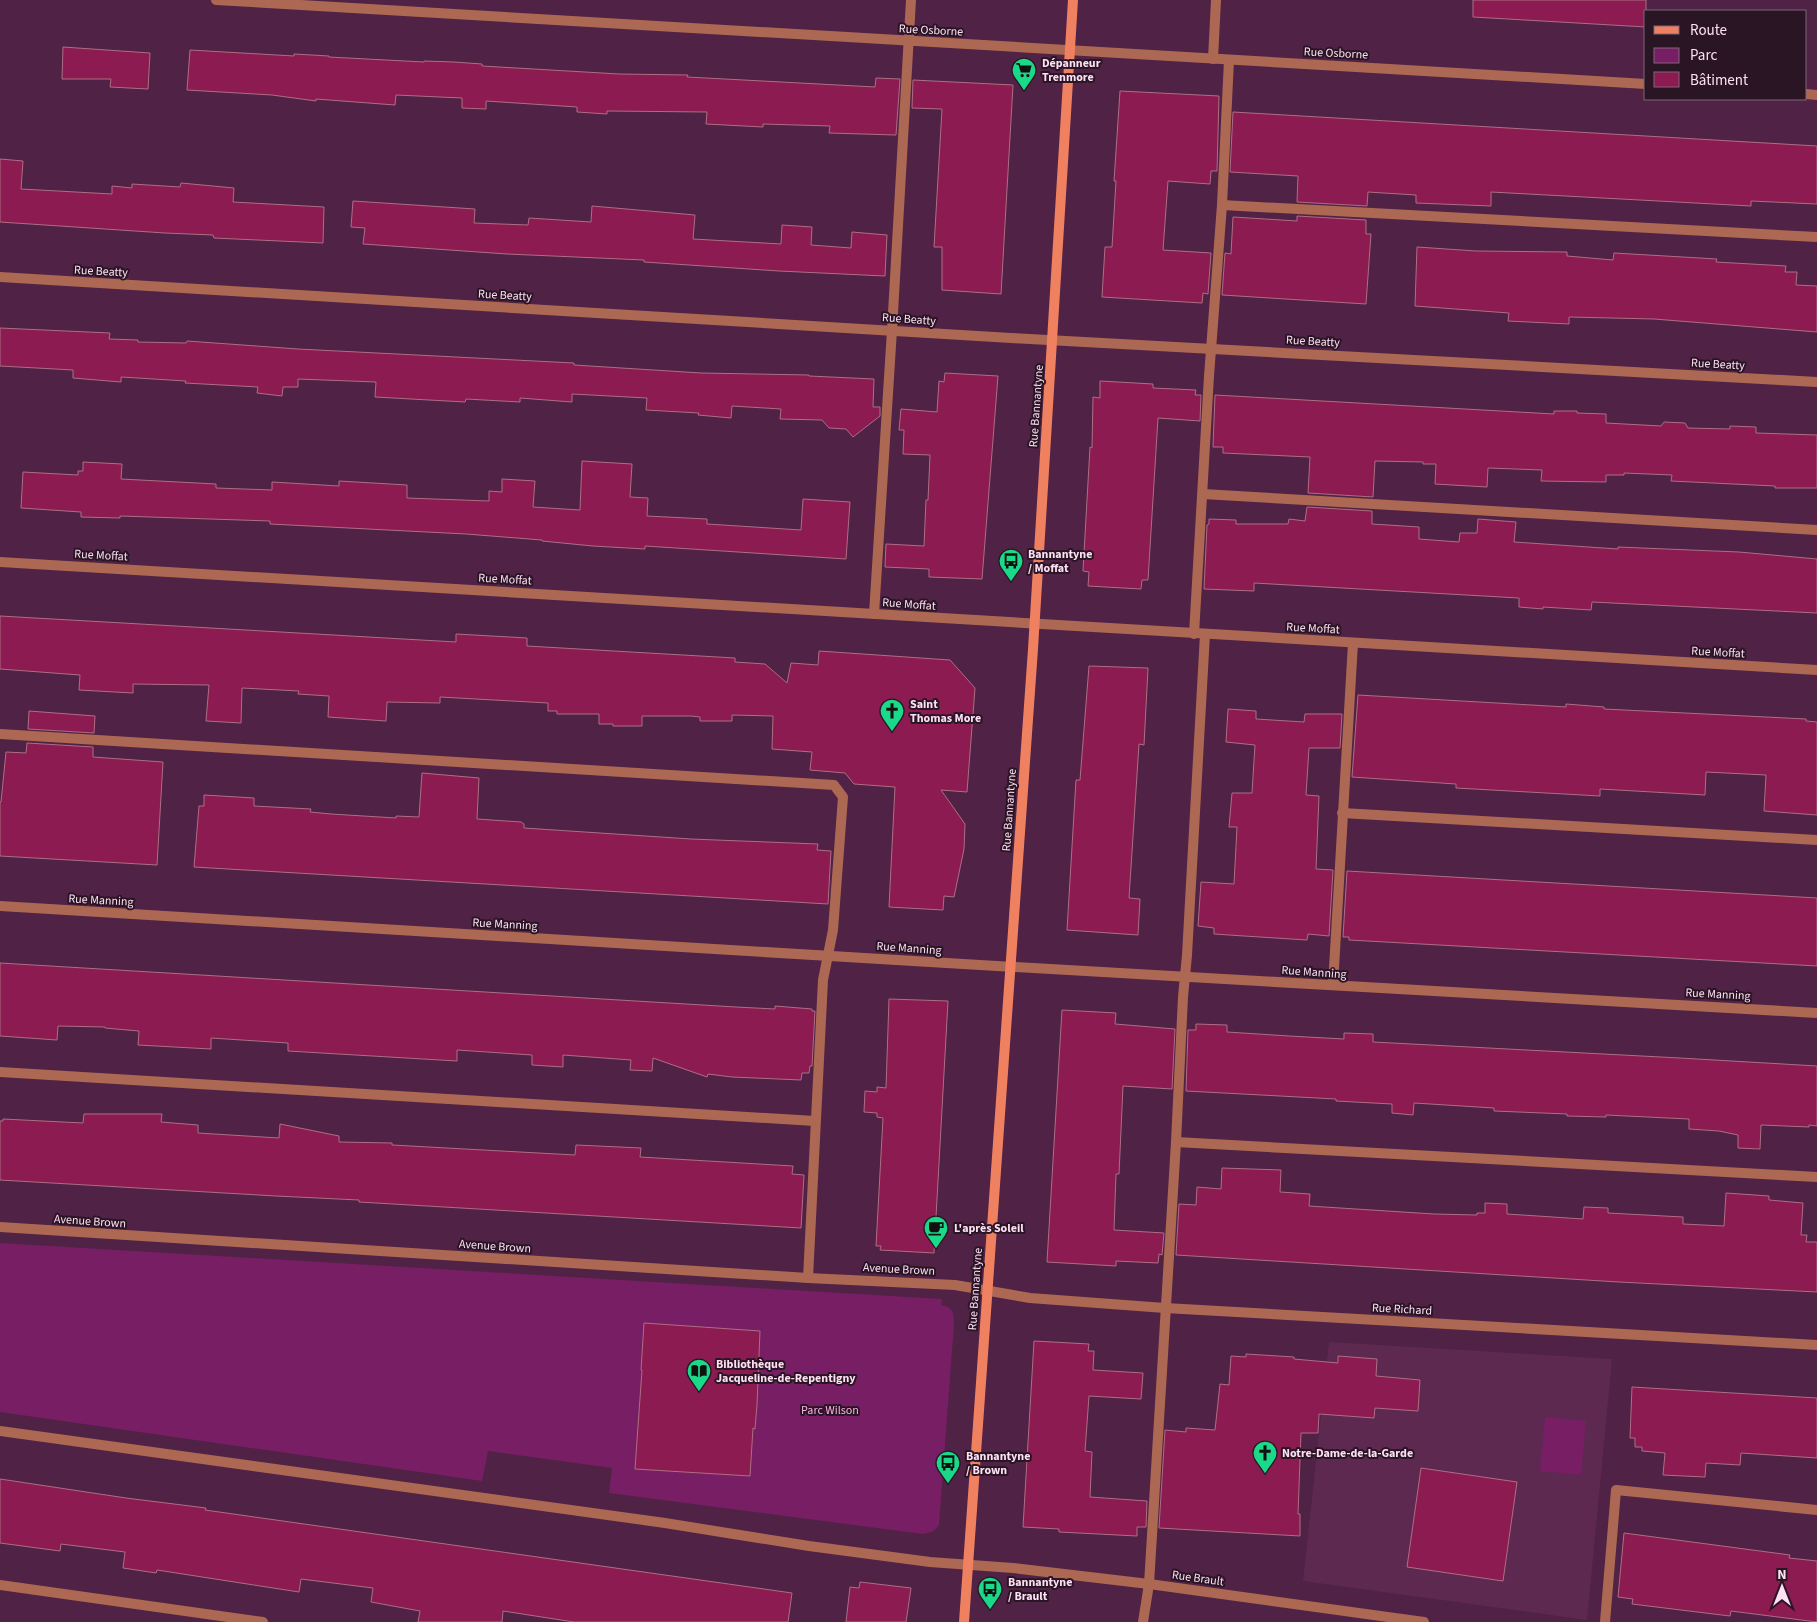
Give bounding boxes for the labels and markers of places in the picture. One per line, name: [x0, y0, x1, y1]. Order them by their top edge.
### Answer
place label: Dépanneur Trenmore: [1042, 55, 1101, 86]
supermarket icon: Dépanneur Trenmore: [1011, 57, 1037, 91]
place label: Bannantyne / Moffat: [1028, 546, 1092, 577]
bus stop icon: Bannantyne / Moffat: [998, 548, 1024, 582]
place label: Saint Thomas More: [910, 696, 981, 727]
church icon: Saint Thomas More: [879, 698, 905, 732]
cafe icon: L'après Soleil: [923, 1215, 949, 1249]
place label: L'après Soleil: [954, 1220, 1024, 1237]
place label: Bibliothèque Jacqueline-de-Repentigny: [716, 1356, 856, 1387]
library icon: Bibliothèque Jacqueline-de-Repentigny: [686, 1358, 712, 1392]
church icon: Notre-Dame-de-la-Garde: [1252, 1440, 1278, 1474]
place label: Notre-Dame-de-la-Garde: [1282, 1445, 1413, 1462]
place label: Bannantyne / Brown: [966, 1448, 1030, 1479]
bus stop icon: Bannantyne / Brown: [935, 1450, 961, 1484]
place label: Bannantyne / Brault: [1008, 1574, 1072, 1605]
bus stop icon: Bannantyne / Brault: [977, 1576, 1003, 1610]

